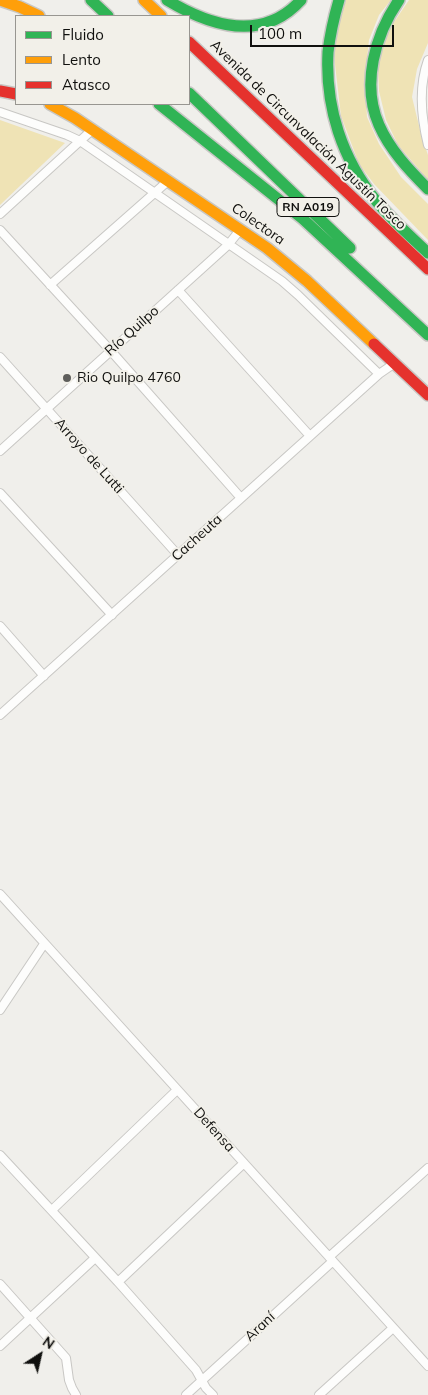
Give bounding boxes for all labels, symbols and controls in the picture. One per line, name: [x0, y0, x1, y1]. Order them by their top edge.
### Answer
legend: [15, 15, 190, 105]
scale bar: [253, 15, 397, 47]
text: 100 m: [258, 24, 302, 43]
text: Fluido: [62, 25, 104, 44]
street label: Avenida de Circunvalación Agustín Tosco: [207, 37, 409, 233]
text: Lento: [62, 50, 101, 69]
text: Atasco: [62, 75, 110, 94]
road number: RN A019: [277, 198, 339, 216]
street label: Colectora: [228, 200, 288, 248]
street label: Río Quilpo: [102, 302, 162, 360]
place label: Rio Quilpo 4760: [77, 370, 181, 386]
marker: Rio Quilpo 4760: [61, 372, 73, 384]
street label: Arroyo de Lutti: [51, 415, 127, 497]
street label: Cacheuta: [168, 511, 226, 565]
street label: Defensa: [190, 1104, 238, 1156]
street label: Araní: [241, 1309, 279, 1345]
north arrow: [15, 1330, 65, 1380]
text: N: [39, 1332, 58, 1353]

